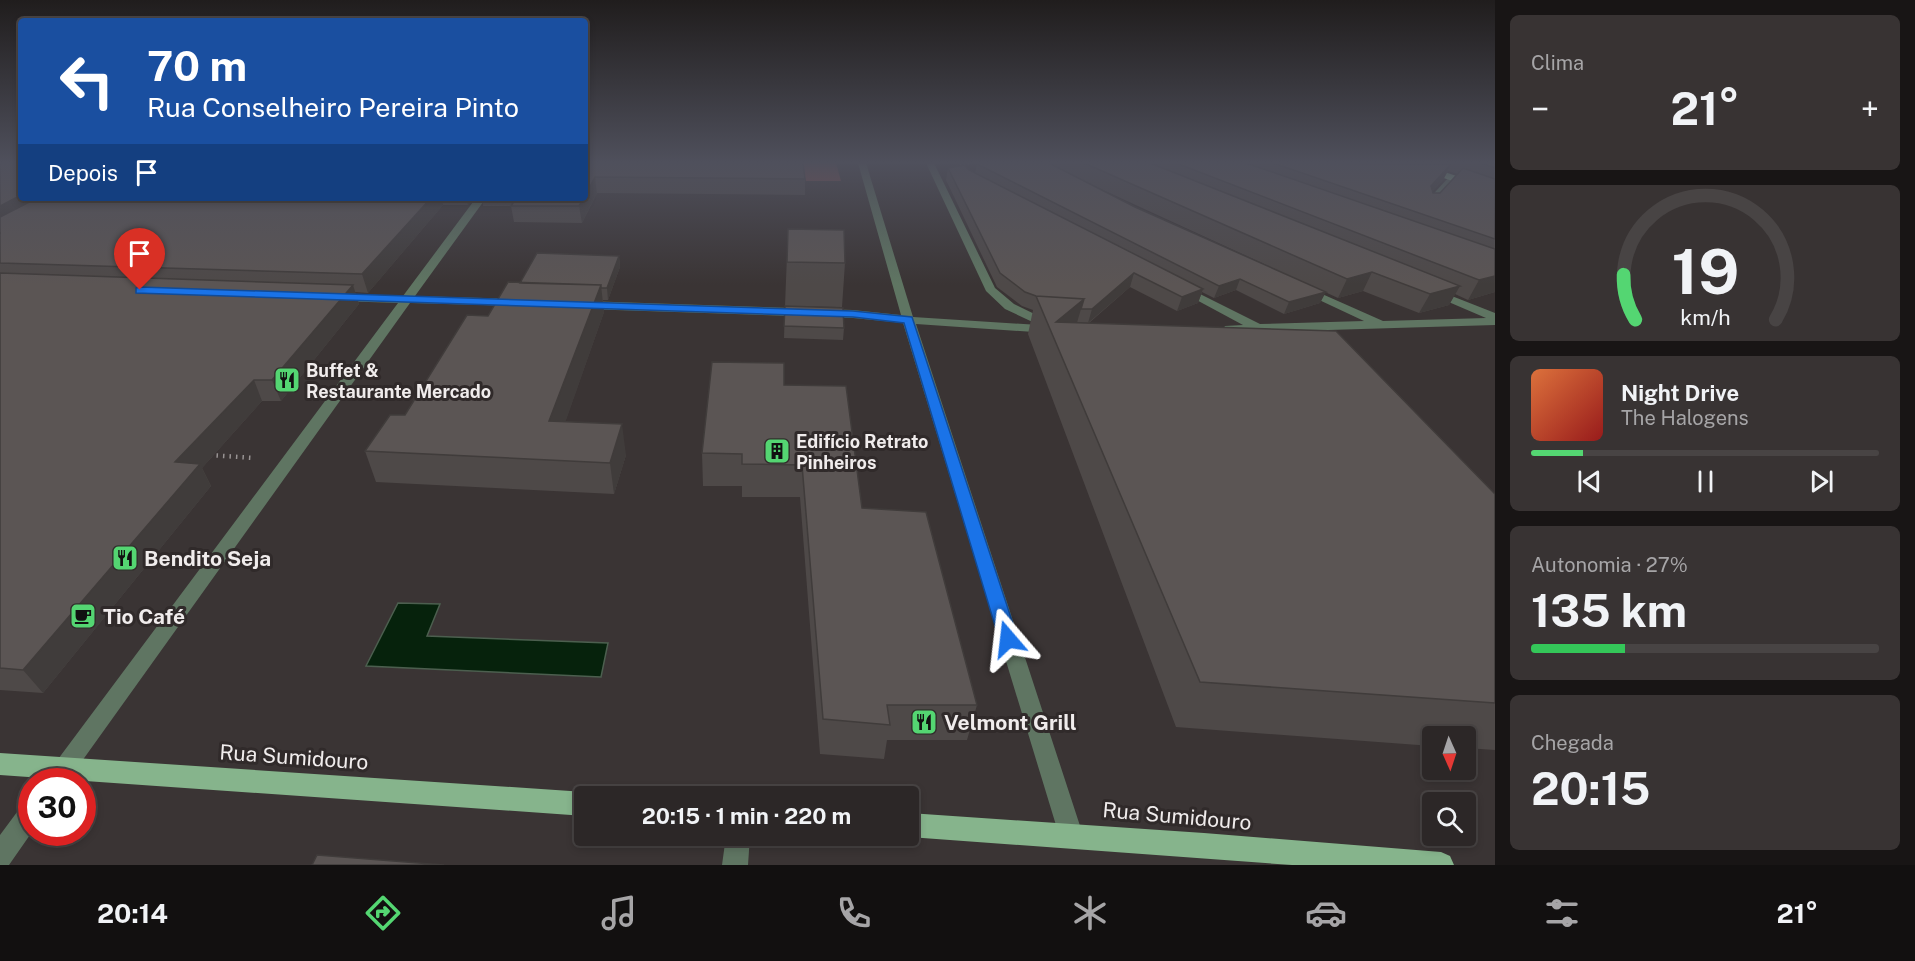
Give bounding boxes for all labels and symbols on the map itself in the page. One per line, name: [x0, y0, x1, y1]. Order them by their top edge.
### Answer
pin: [114, 228, 165, 290]
place label: Buffet & Restaurante Mercado: [306, 360, 491, 402]
restaurant icon: Buffet & Restaurante Mercado: [272, 365, 302, 395]
place label: Edifício Retrato Pinheiros: [796, 431, 928, 473]
building icon: Edifício Retrato Pinheiros: [762, 436, 792, 466]
restaurant icon: Bendito Seja: [110, 543, 140, 573]
place label: Bendito Seja: [144, 546, 271, 571]
cafe icon: Tio Café: [68, 601, 98, 631]
place label: Tio Café: [103, 604, 185, 629]
position arrow: [976, 607, 1040, 671]
restaurant icon: Velmont Grill: [909, 707, 939, 737]
place label: Velmont Grill: [944, 710, 1077, 735]
north arrow: [1422, 726, 1476, 780]
street label: Rua Sumidouro: [219, 739, 369, 775]
speed limit sign: 30: [18, 768, 96, 846]
street label: Rua Sumidouro: [1102, 797, 1252, 835]

